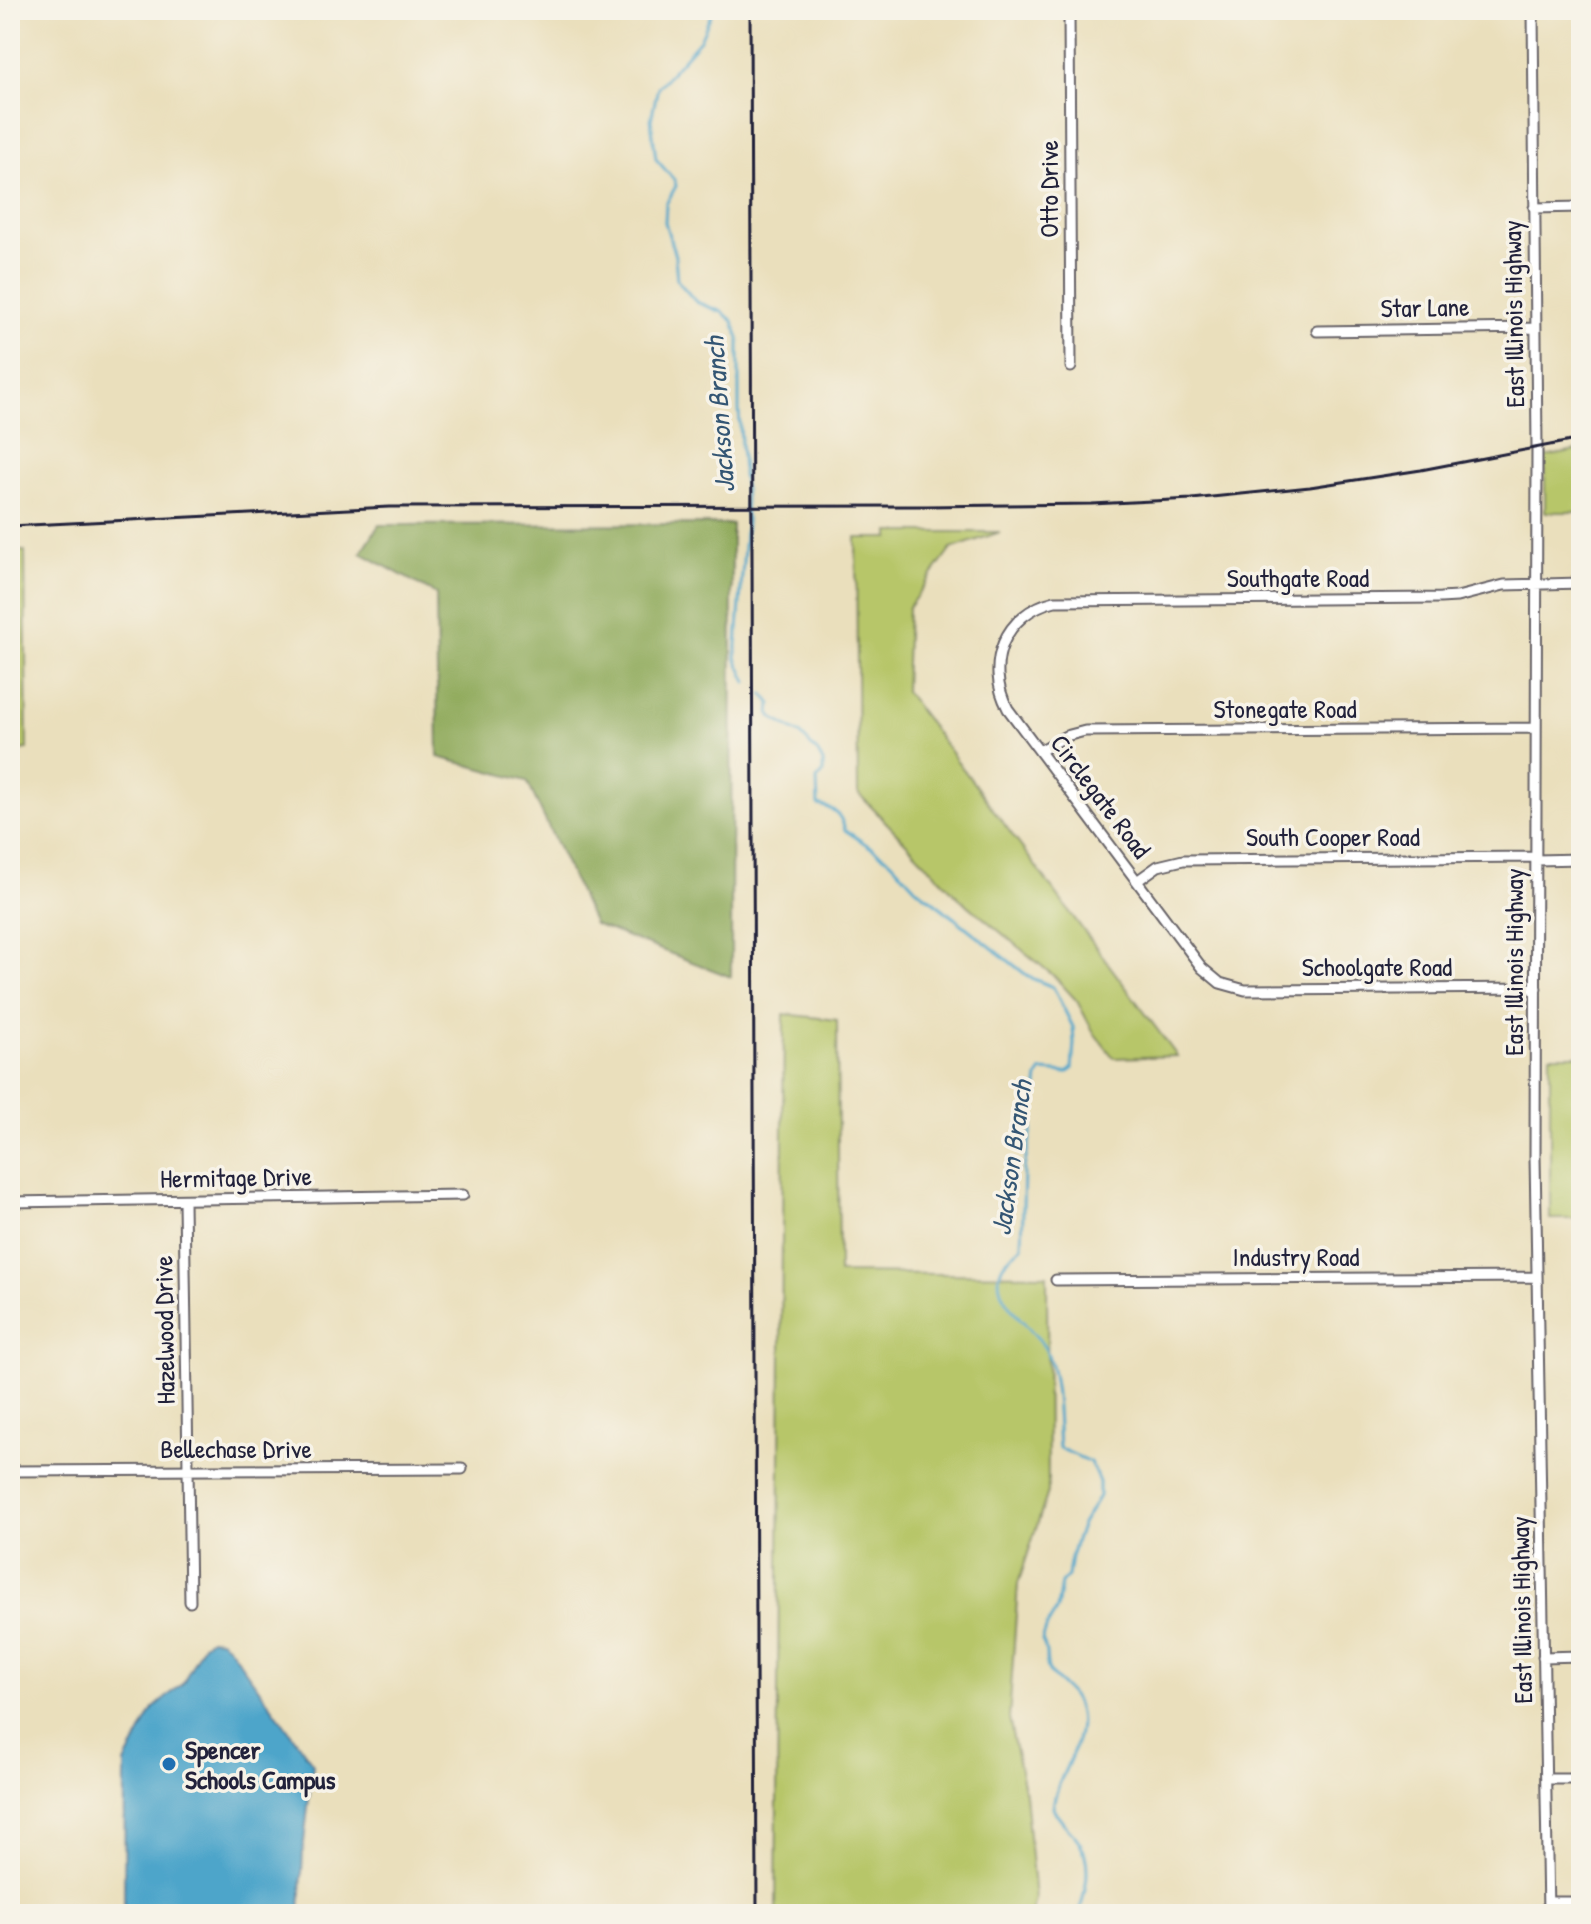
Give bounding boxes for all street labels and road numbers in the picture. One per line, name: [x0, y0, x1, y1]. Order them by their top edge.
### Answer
street label: Otto Drive: [1031, 140, 1066, 238]
street label: East Illinois Highway: [1494, 220, 1532, 408]
street label: Star Lane: [1380, 289, 1470, 325]
street label: Southgate Road: [1227, 560, 1369, 595]
street label: Stonegate Road: [1213, 691, 1357, 726]
street label: Circlegate Road: [1043, 727, 1159, 865]
street label: South Cooper Road: [1246, 819, 1420, 854]
street label: East Illinois Highway: [1496, 868, 1531, 1056]
street label: Schoolgate Road: [1302, 949, 1452, 984]
street label: Hermitage Drive: [160, 1158, 312, 1196]
street label: Industry Road: [1233, 1239, 1359, 1274]
street label: Hazelwood Drive: [145, 1255, 183, 1405]
street label: Bellechase Drive: [160, 1431, 312, 1466]
street label: East Illinois Highway: [1502, 1516, 1540, 1704]

